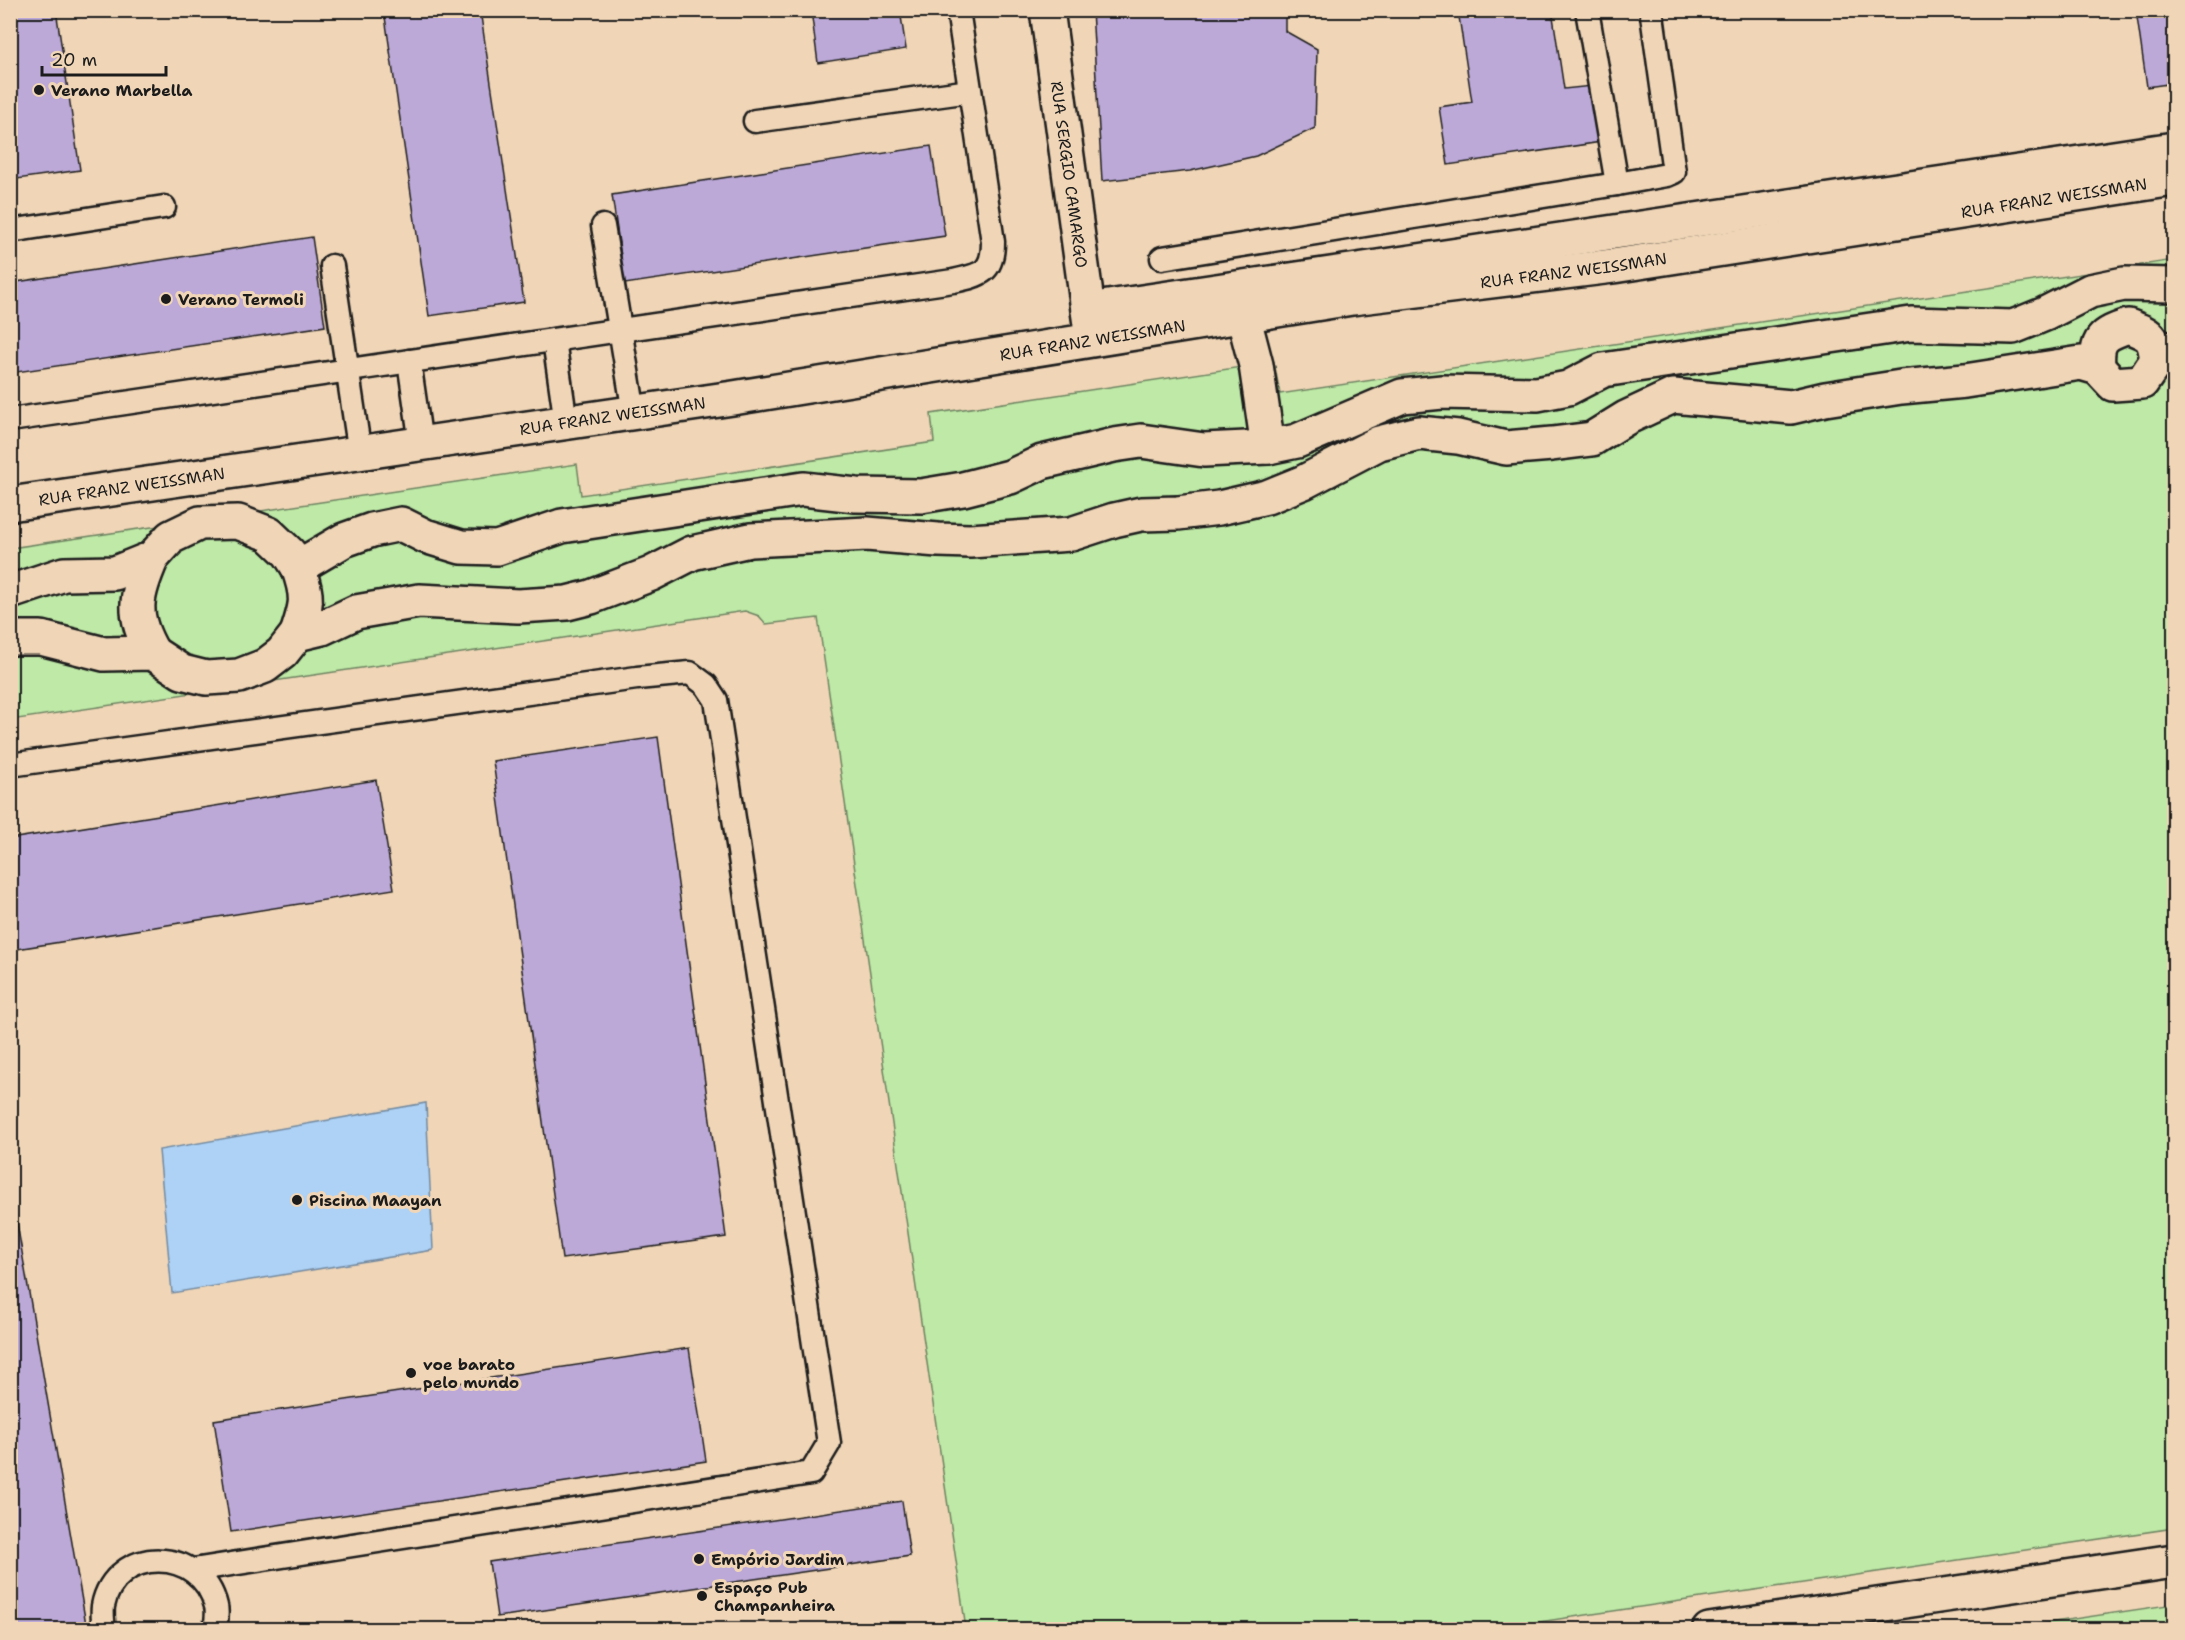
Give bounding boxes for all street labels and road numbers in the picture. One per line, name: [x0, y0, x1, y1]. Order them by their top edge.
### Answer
street label: RUA SERGIO CAMARGO: [1046, 80, 1092, 269]
street label: RUA FRANZ WEISSMAN: [1960, 173, 2149, 223]
street label: RUA FRANZ WEISSMAN: [1479, 248, 1668, 293]
street label: RUA FRANZ WEISSMAN: [998, 315, 1187, 366]
street label: RUA FRANZ WEISSMAN: [518, 392, 707, 440]
street label: RUA FRANZ WEISSMAN: [37, 463, 226, 511]

